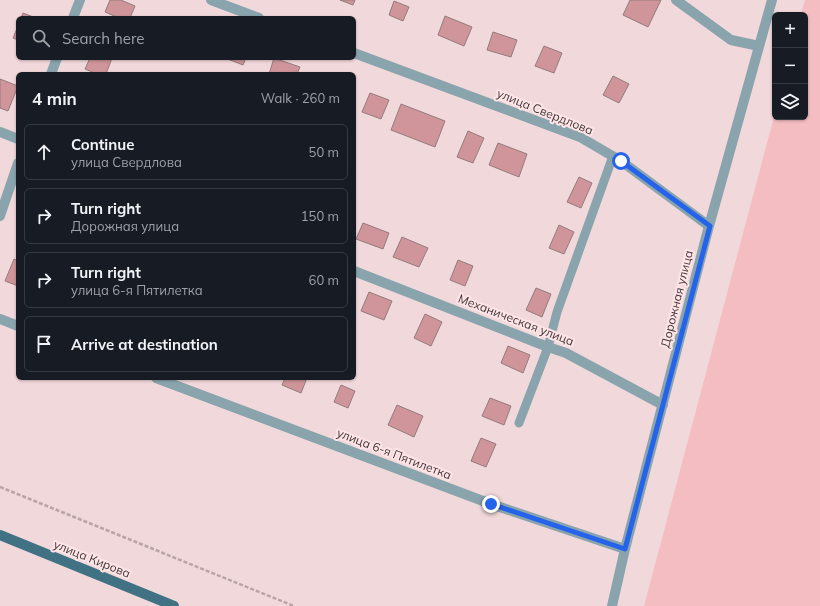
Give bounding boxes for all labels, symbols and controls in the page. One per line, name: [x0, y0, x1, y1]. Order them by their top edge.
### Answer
map controls: [772, 12, 808, 120]
button: +: [772, 12, 808, 48]
search box: [16, 16, 356, 60]
icon: search: [30, 27, 52, 49]
text: Search here: [62, 29, 144, 48]
button: −: [772, 48, 808, 84]
button: layers: [772, 84, 808, 120]
street label: улица Свердлова: [495, 85, 595, 138]
text: 4 min: [32, 88, 77, 109]
text: Walk · 260 m: [261, 90, 340, 106]
text: Continue: [71, 135, 134, 154]
icon: ahead: [33, 141, 55, 163]
text: 50 m: [309, 144, 339, 160]
route start: [612, 152, 630, 170]
text: улица Свердлова: [71, 154, 182, 170]
text: Turn right: [71, 199, 141, 218]
icon: right: [33, 205, 55, 227]
text: 150 m: [301, 208, 339, 224]
text: Дорожная улица: [71, 218, 179, 234]
street label: Дорожная улица: [657, 249, 696, 349]
text: Turn right: [71, 263, 141, 282]
icon: right: [33, 269, 55, 291]
text: 60 m: [309, 272, 339, 288]
text: улица 6-я Пятилетка: [71, 282, 203, 298]
street label: Механическая улица: [456, 291, 576, 349]
icon: arrive: [33, 333, 55, 355]
text: Arrive at destination: [71, 335, 218, 354]
street label: улица 6-я Пятилетка: [335, 425, 454, 482]
route end: [482, 495, 500, 513]
street label: улица Кирова: [52, 536, 133, 581]

